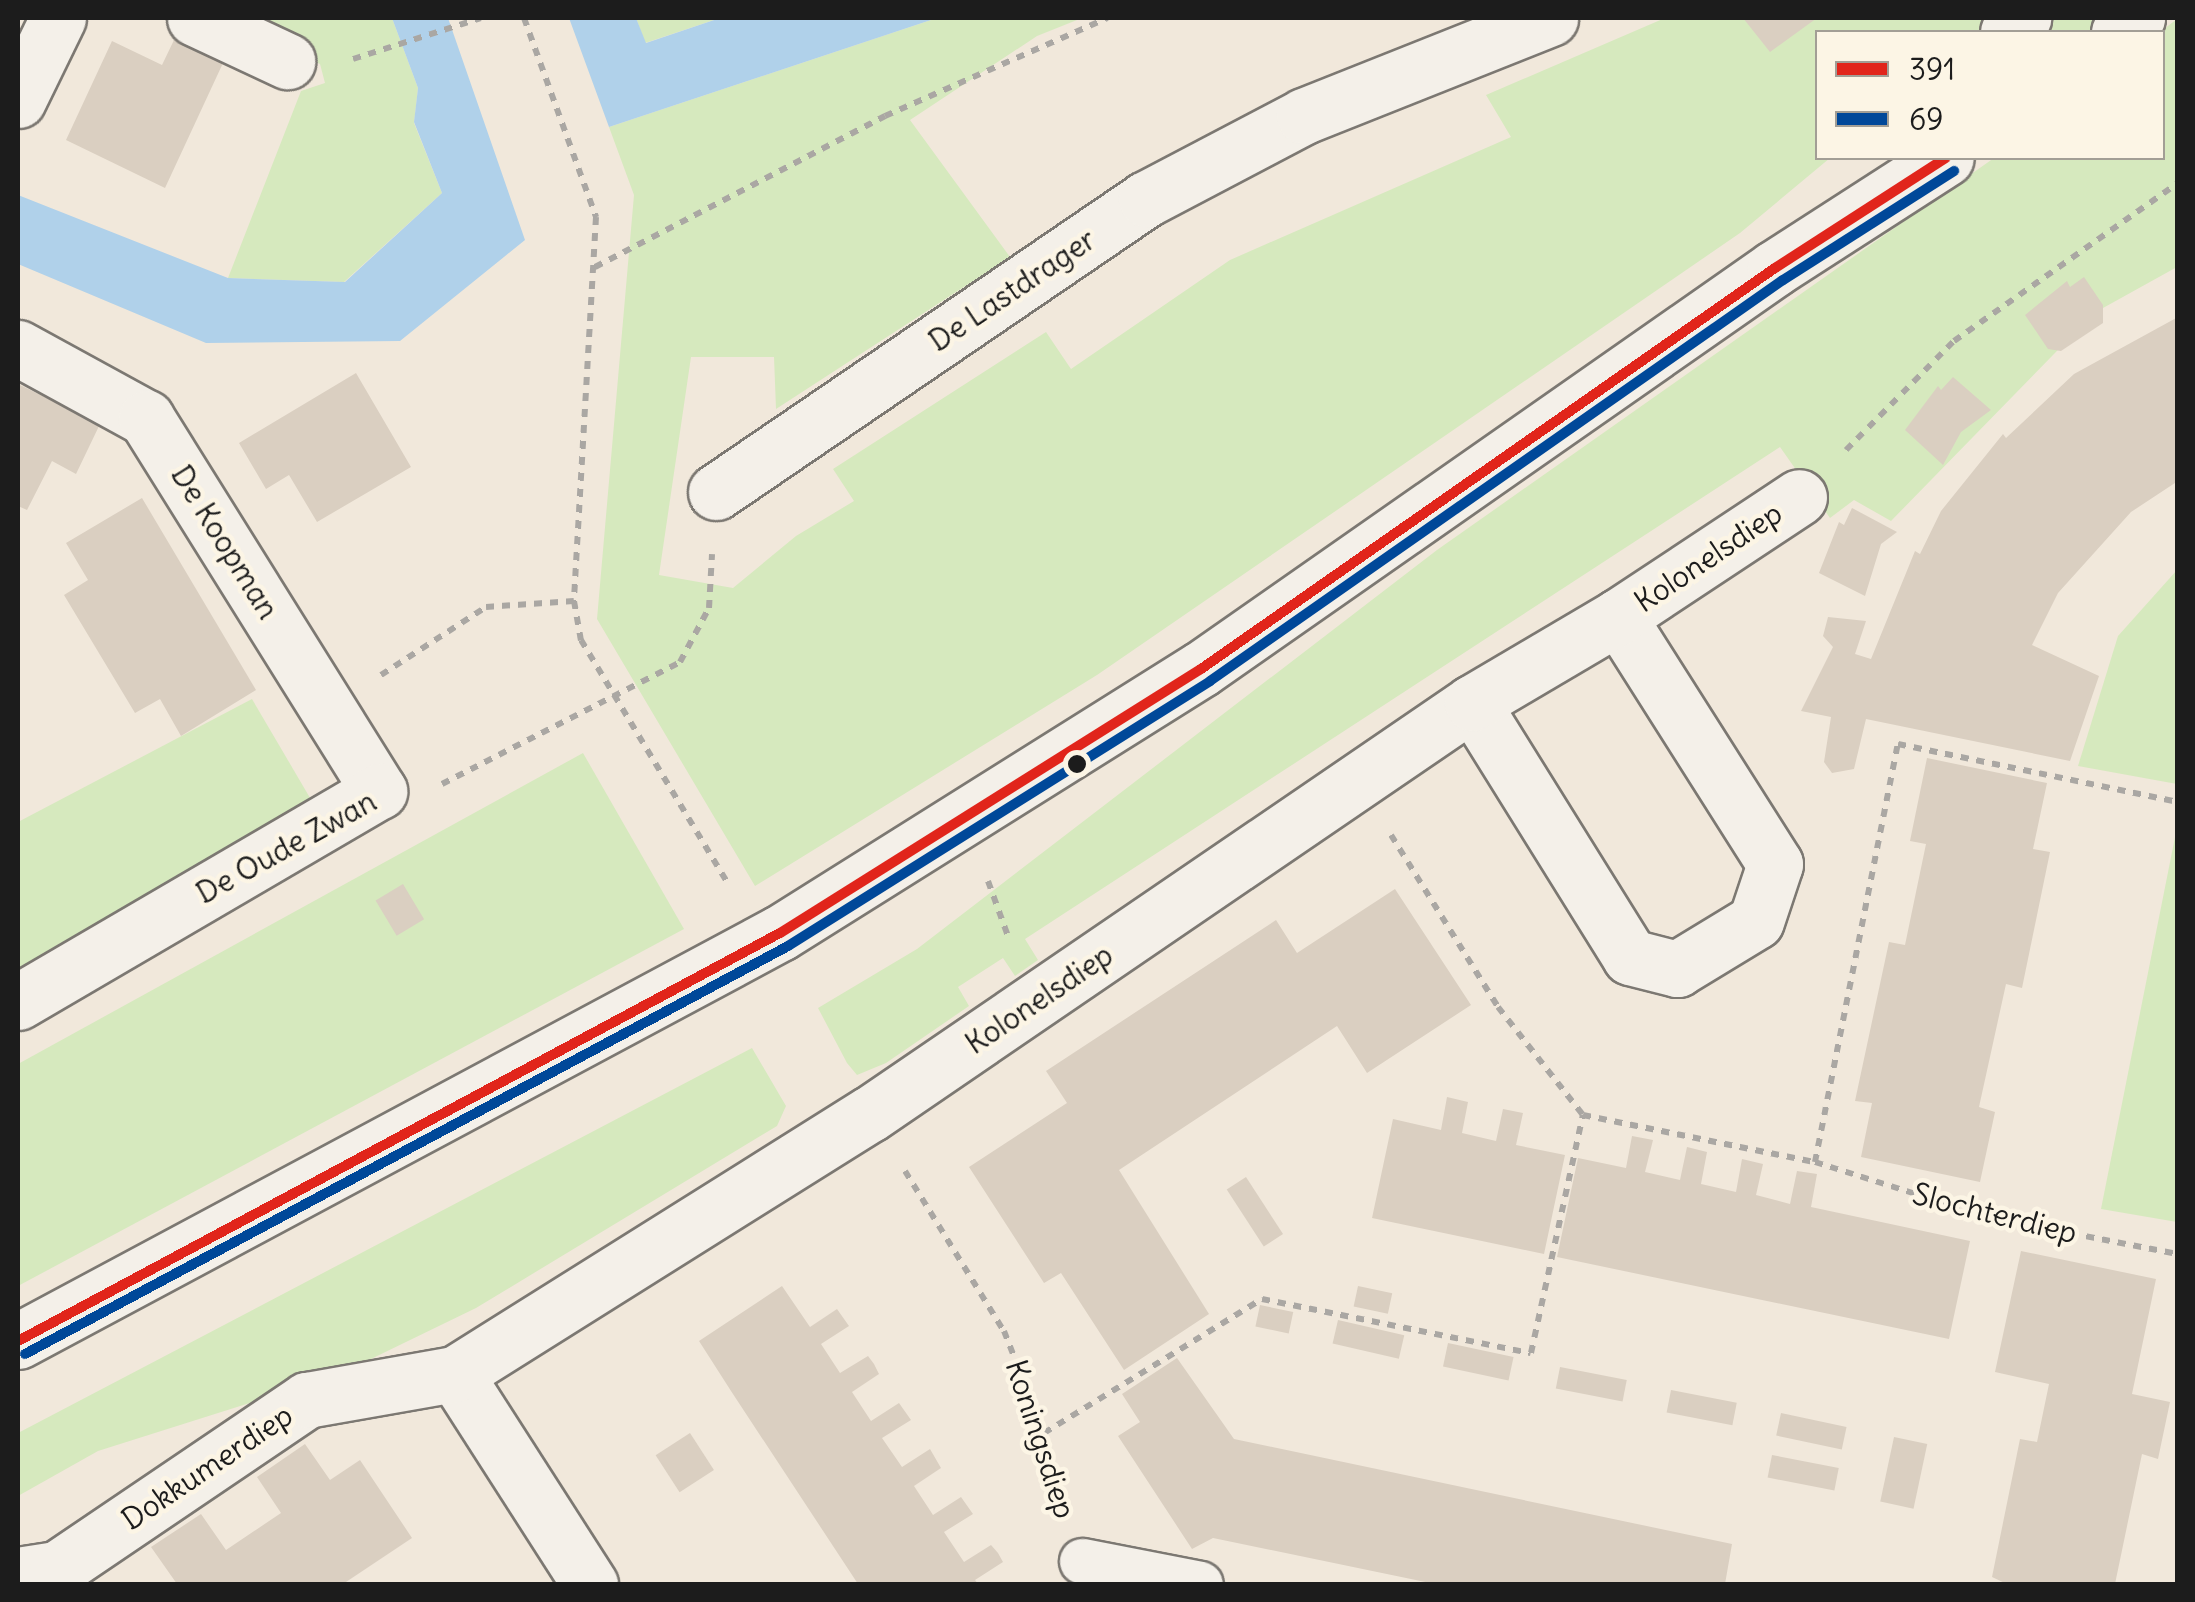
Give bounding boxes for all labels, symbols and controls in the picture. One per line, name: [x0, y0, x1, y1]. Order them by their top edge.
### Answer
legend: [1815, 30, 2165, 160]
text: 391: [1909, 50, 1955, 88]
text: 69: [1909, 100, 1944, 138]
street label: De Lastdrager: [922, 221, 1102, 359]
street label: De Koopman: [164, 459, 286, 625]
street label: Kolonelsdiep: [1627, 494, 1789, 620]
unlabelled marker: [1067, 754, 1087, 774]
street label: De Oude Zwan: [190, 783, 382, 911]
street label: Kolonelsdiep: [958, 936, 1120, 1062]
street label: Slochterdiep: [1909, 1175, 2081, 1251]
street label: Koningsdiep: [998, 1355, 1084, 1523]
street label: Dokkumerdiep: [115, 1397, 299, 1537]

